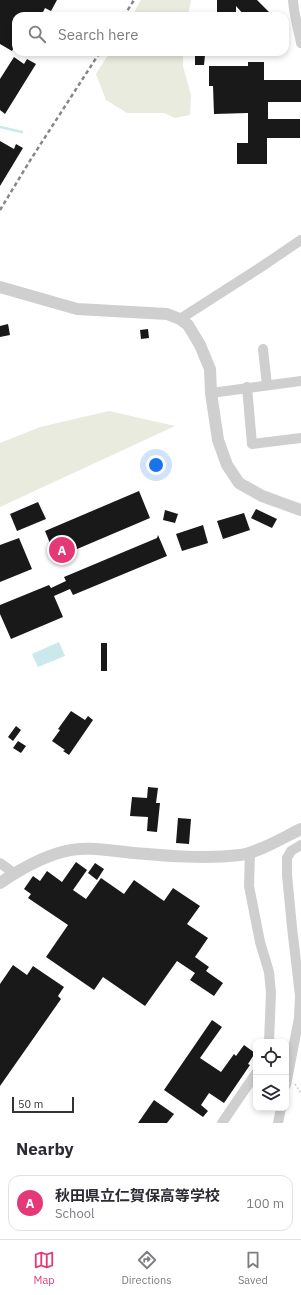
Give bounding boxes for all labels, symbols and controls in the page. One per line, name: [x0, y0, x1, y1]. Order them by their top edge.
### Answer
search box: [12, 12, 289, 56]
icon: search: [26, 23, 48, 45]
text: Search here: [58, 25, 138, 44]
your location: [146, 455, 166, 475]
pin: A: [49, 535, 75, 565]
map controls: [253, 1039, 289, 1111]
button: locate: [253, 1039, 289, 1075]
button: layers: [253, 1075, 289, 1111]
scale bar: [12, 1095, 74, 1114]
text: 50 m: [18, 1097, 43, 1111]
text: Nearby: [16, 1138, 74, 1160]
text: 秋田県立仁賀保高等学校: [55, 1186, 220, 1205]
text: A: [26, 1195, 34, 1212]
text: 100 m: [246, 1195, 284, 1212]
text: School: [55, 1205, 95, 1222]
tab: Map: [33, 1249, 55, 1287]
tab: Directions: [121, 1249, 172, 1287]
tab: Saved: [238, 1249, 268, 1287]

